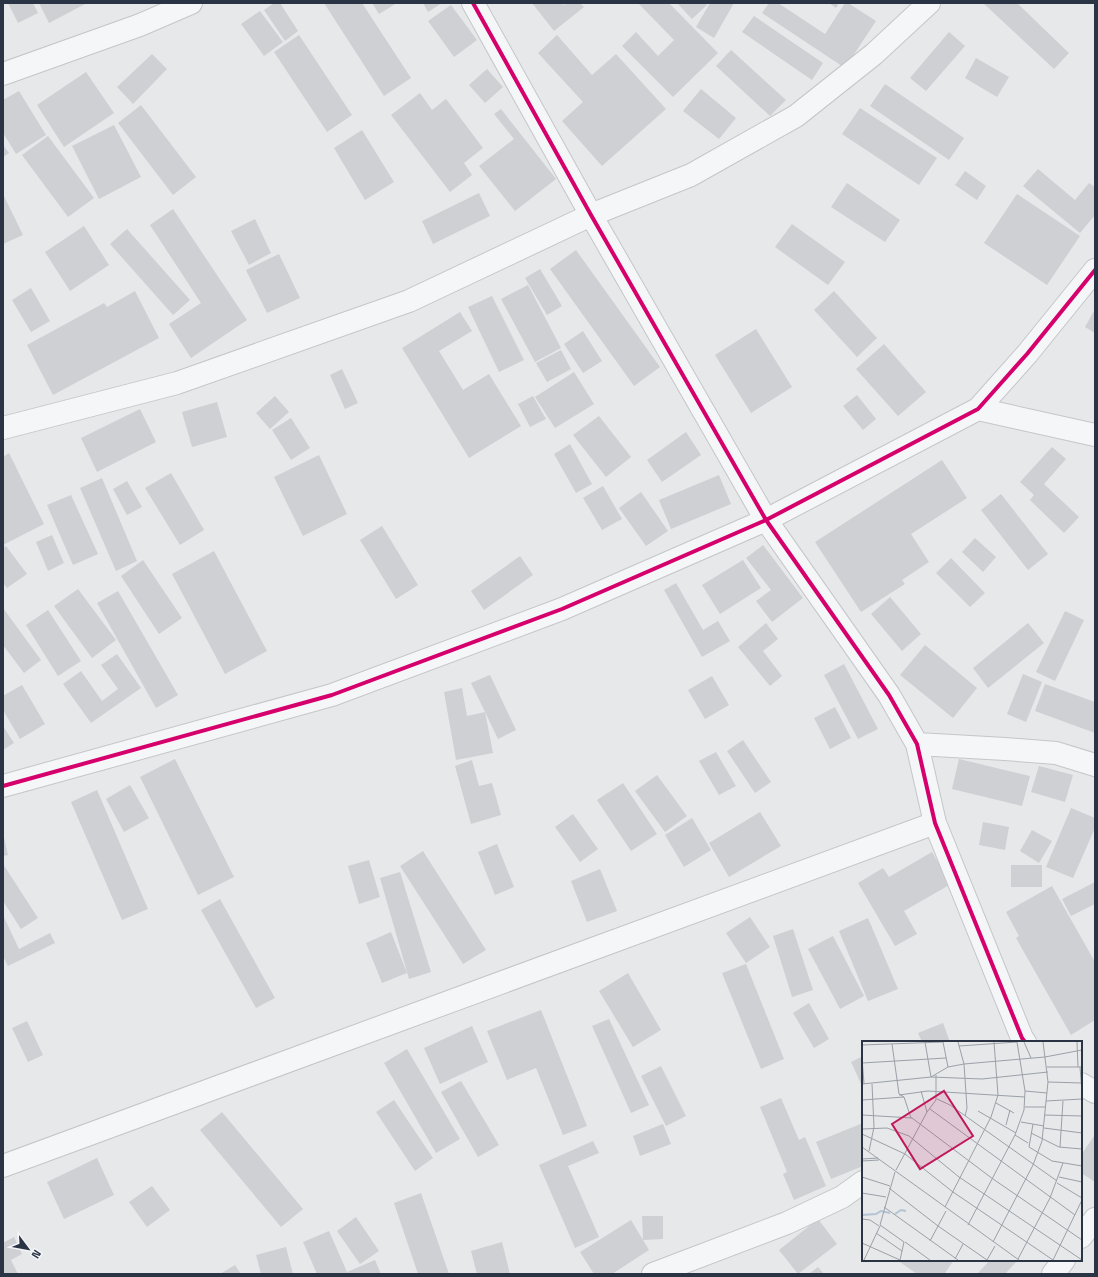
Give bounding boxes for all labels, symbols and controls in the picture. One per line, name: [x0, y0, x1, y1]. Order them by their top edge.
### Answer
inset map: [862, 1041, 1082, 1261]
north arrow: [8, 1229, 48, 1269]
text: N: [29, 1247, 44, 1261]

